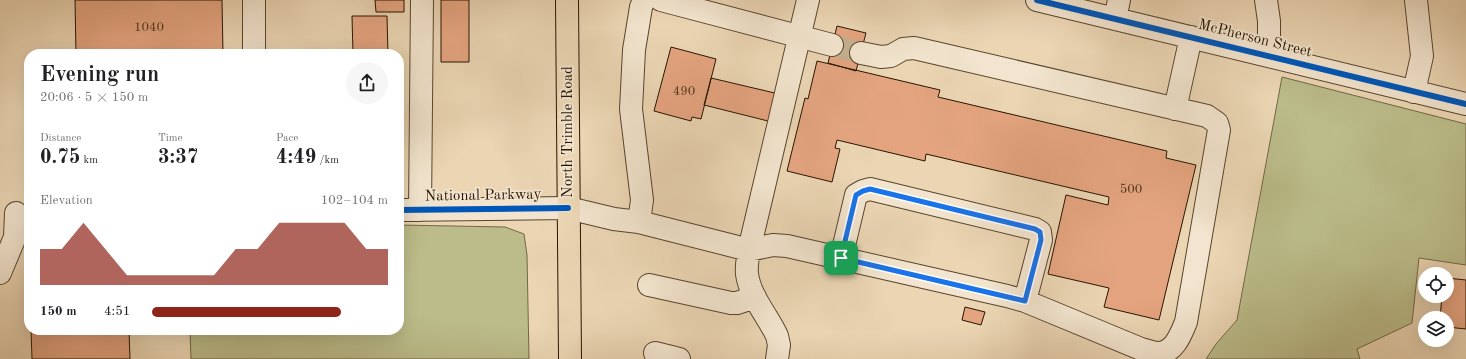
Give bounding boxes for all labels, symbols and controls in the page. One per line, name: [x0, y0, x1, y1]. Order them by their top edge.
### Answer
street label: McPherson Street: [1197, 18, 1313, 60]
house number: 1040: [134, 21, 164, 34]
button: share: [346, 62, 388, 104]
text: Evening run: [40, 64, 159, 86]
street label: North Trimble Road: [561, 66, 576, 198]
house number: 490: [673, 85, 695, 98]
text: 20:06 · 5 × 150 m: [40, 91, 148, 104]
text: Distance: [40, 133, 81, 144]
text: Time: [158, 133, 183, 144]
text: Pace: [276, 133, 298, 144]
text: 0.75: [40, 148, 80, 168]
text: 3:37: [158, 148, 198, 168]
text: 4:49: [276, 148, 316, 168]
text: km: [80, 155, 98, 166]
text: /km: [316, 155, 339, 166]
house number: 500: [1120, 183, 1142, 196]
street label: National Parkway: [425, 187, 541, 205]
text: Elevation: [40, 194, 93, 207]
text: 102–104 m: [321, 194, 388, 207]
pin: [824, 241, 858, 275]
icon: arrive: [830, 247, 852, 269]
map controls: [1418, 267, 1454, 347]
button: locate: [1418, 267, 1454, 303]
text: 150 m: [40, 305, 77, 318]
text: 4:51: [104, 305, 130, 318]
button: layers: [1418, 311, 1454, 347]

